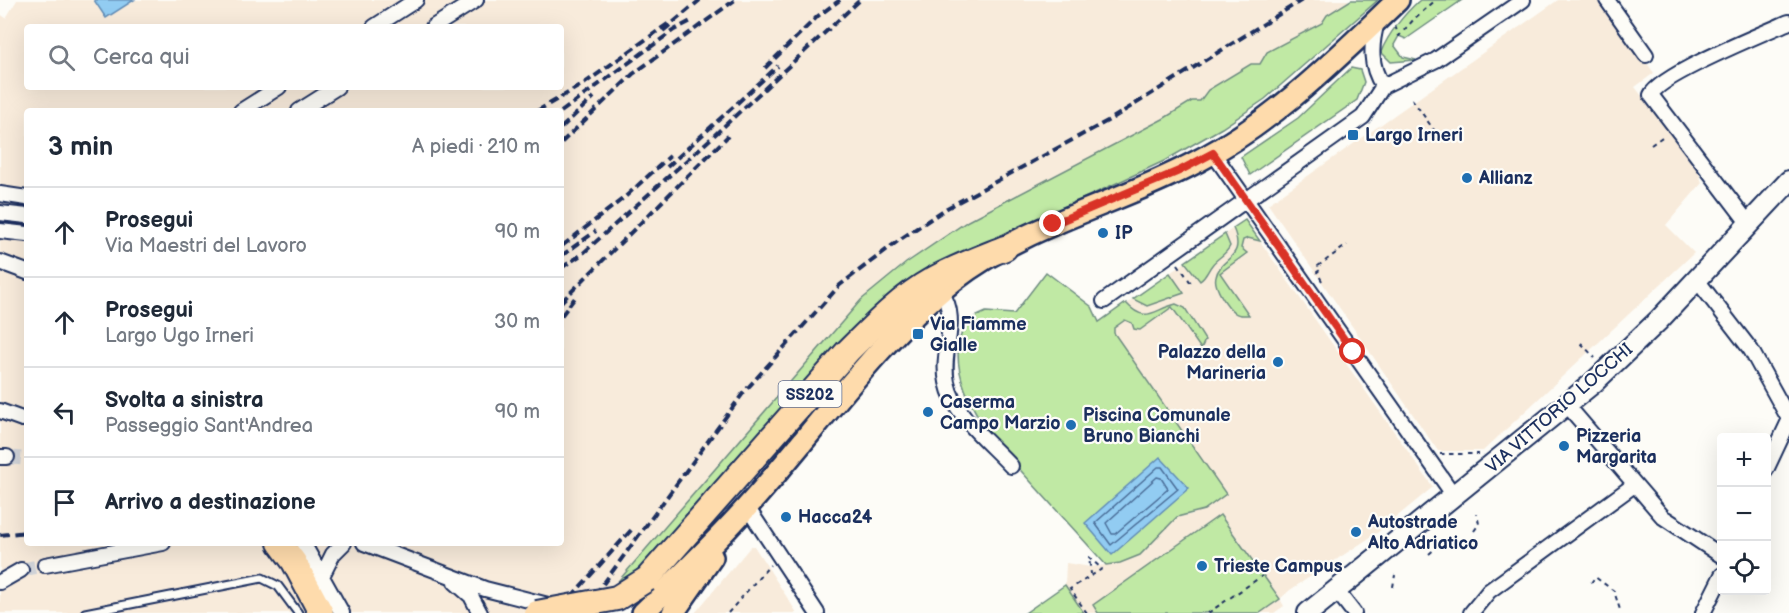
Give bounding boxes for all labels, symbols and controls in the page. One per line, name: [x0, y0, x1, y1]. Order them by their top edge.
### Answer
search box: [24, 24, 564, 90]
icon: search: [45, 41, 78, 74]
text: Cerca qui: [93, 44, 190, 71]
place label: Largo Irneri: [1365, 125, 1463, 146]
marker: Largo Irneri: [1346, 128, 1360, 142]
text: 3 min: [48, 132, 113, 163]
text: A piedi · 210 m: [412, 135, 540, 159]
place label: Allianz: [1478, 168, 1533, 189]
marker: Allianz: [1460, 171, 1474, 185]
text: Prosegui: [105, 207, 193, 234]
route end: [1039, 210, 1065, 236]
icon: ahead: [48, 216, 81, 249]
text: 90 m: [495, 220, 540, 244]
place label: IP: [1115, 223, 1133, 244]
marker: IP: [1096, 226, 1110, 240]
text: Via Maestri del Lavoro: [105, 234, 307, 258]
text: Prosegui: [105, 297, 193, 324]
icon: ahead: [48, 306, 81, 339]
text: 30 m: [494, 310, 540, 334]
place label: Via Fiamme Gialle: [930, 314, 1027, 356]
text: Largo Ugo Irneri: [105, 324, 254, 348]
marker: Via Fiamme Gialle: [911, 327, 925, 341]
route start: [1339, 338, 1365, 364]
street label: VIA VITTORIO LOCCHI: [1482, 339, 1637, 478]
place label: Palazzo della Marineria: [1158, 342, 1266, 384]
marker: Palazzo della Marineria: [1271, 355, 1285, 369]
road number: SS202: [778, 381, 842, 407]
text: Svolta a sinistra: [105, 387, 264, 414]
place label: Caserma Campo Marzio: [940, 392, 1060, 434]
icon: left: [48, 396, 81, 429]
text: 90 m: [495, 400, 540, 424]
marker: Caserma Campo Marzio: [921, 405, 935, 419]
place label: Piscina Comunale Bruno Bianchi: [1083, 405, 1231, 447]
text: Passeggio Sant'Andrea: [105, 414, 313, 438]
marker: Piscina Comunale Bruno Bianchi: [1064, 418, 1078, 432]
place label: Pizzeria Margarita: [1576, 426, 1657, 468]
map controls: [1717, 433, 1771, 595]
button: +: [1717, 433, 1771, 487]
marker: Pizzeria Margarita: [1557, 439, 1571, 453]
icon: arrive: [48, 486, 81, 519]
button: −: [1717, 487, 1771, 541]
text: Arrivo a destinazione: [105, 489, 316, 516]
place label: Hacca24: [798, 507, 873, 528]
marker: Hacca24: [779, 510, 793, 524]
place label: Autostrade Alto Adriatico: [1367, 512, 1478, 554]
marker: Autostrade Alto Adriatico: [1349, 525, 1363, 539]
button: locate: [1717, 541, 1771, 595]
place label: Trieste Campus: [1214, 556, 1343, 577]
marker: Trieste Campus: [1195, 559, 1209, 573]

